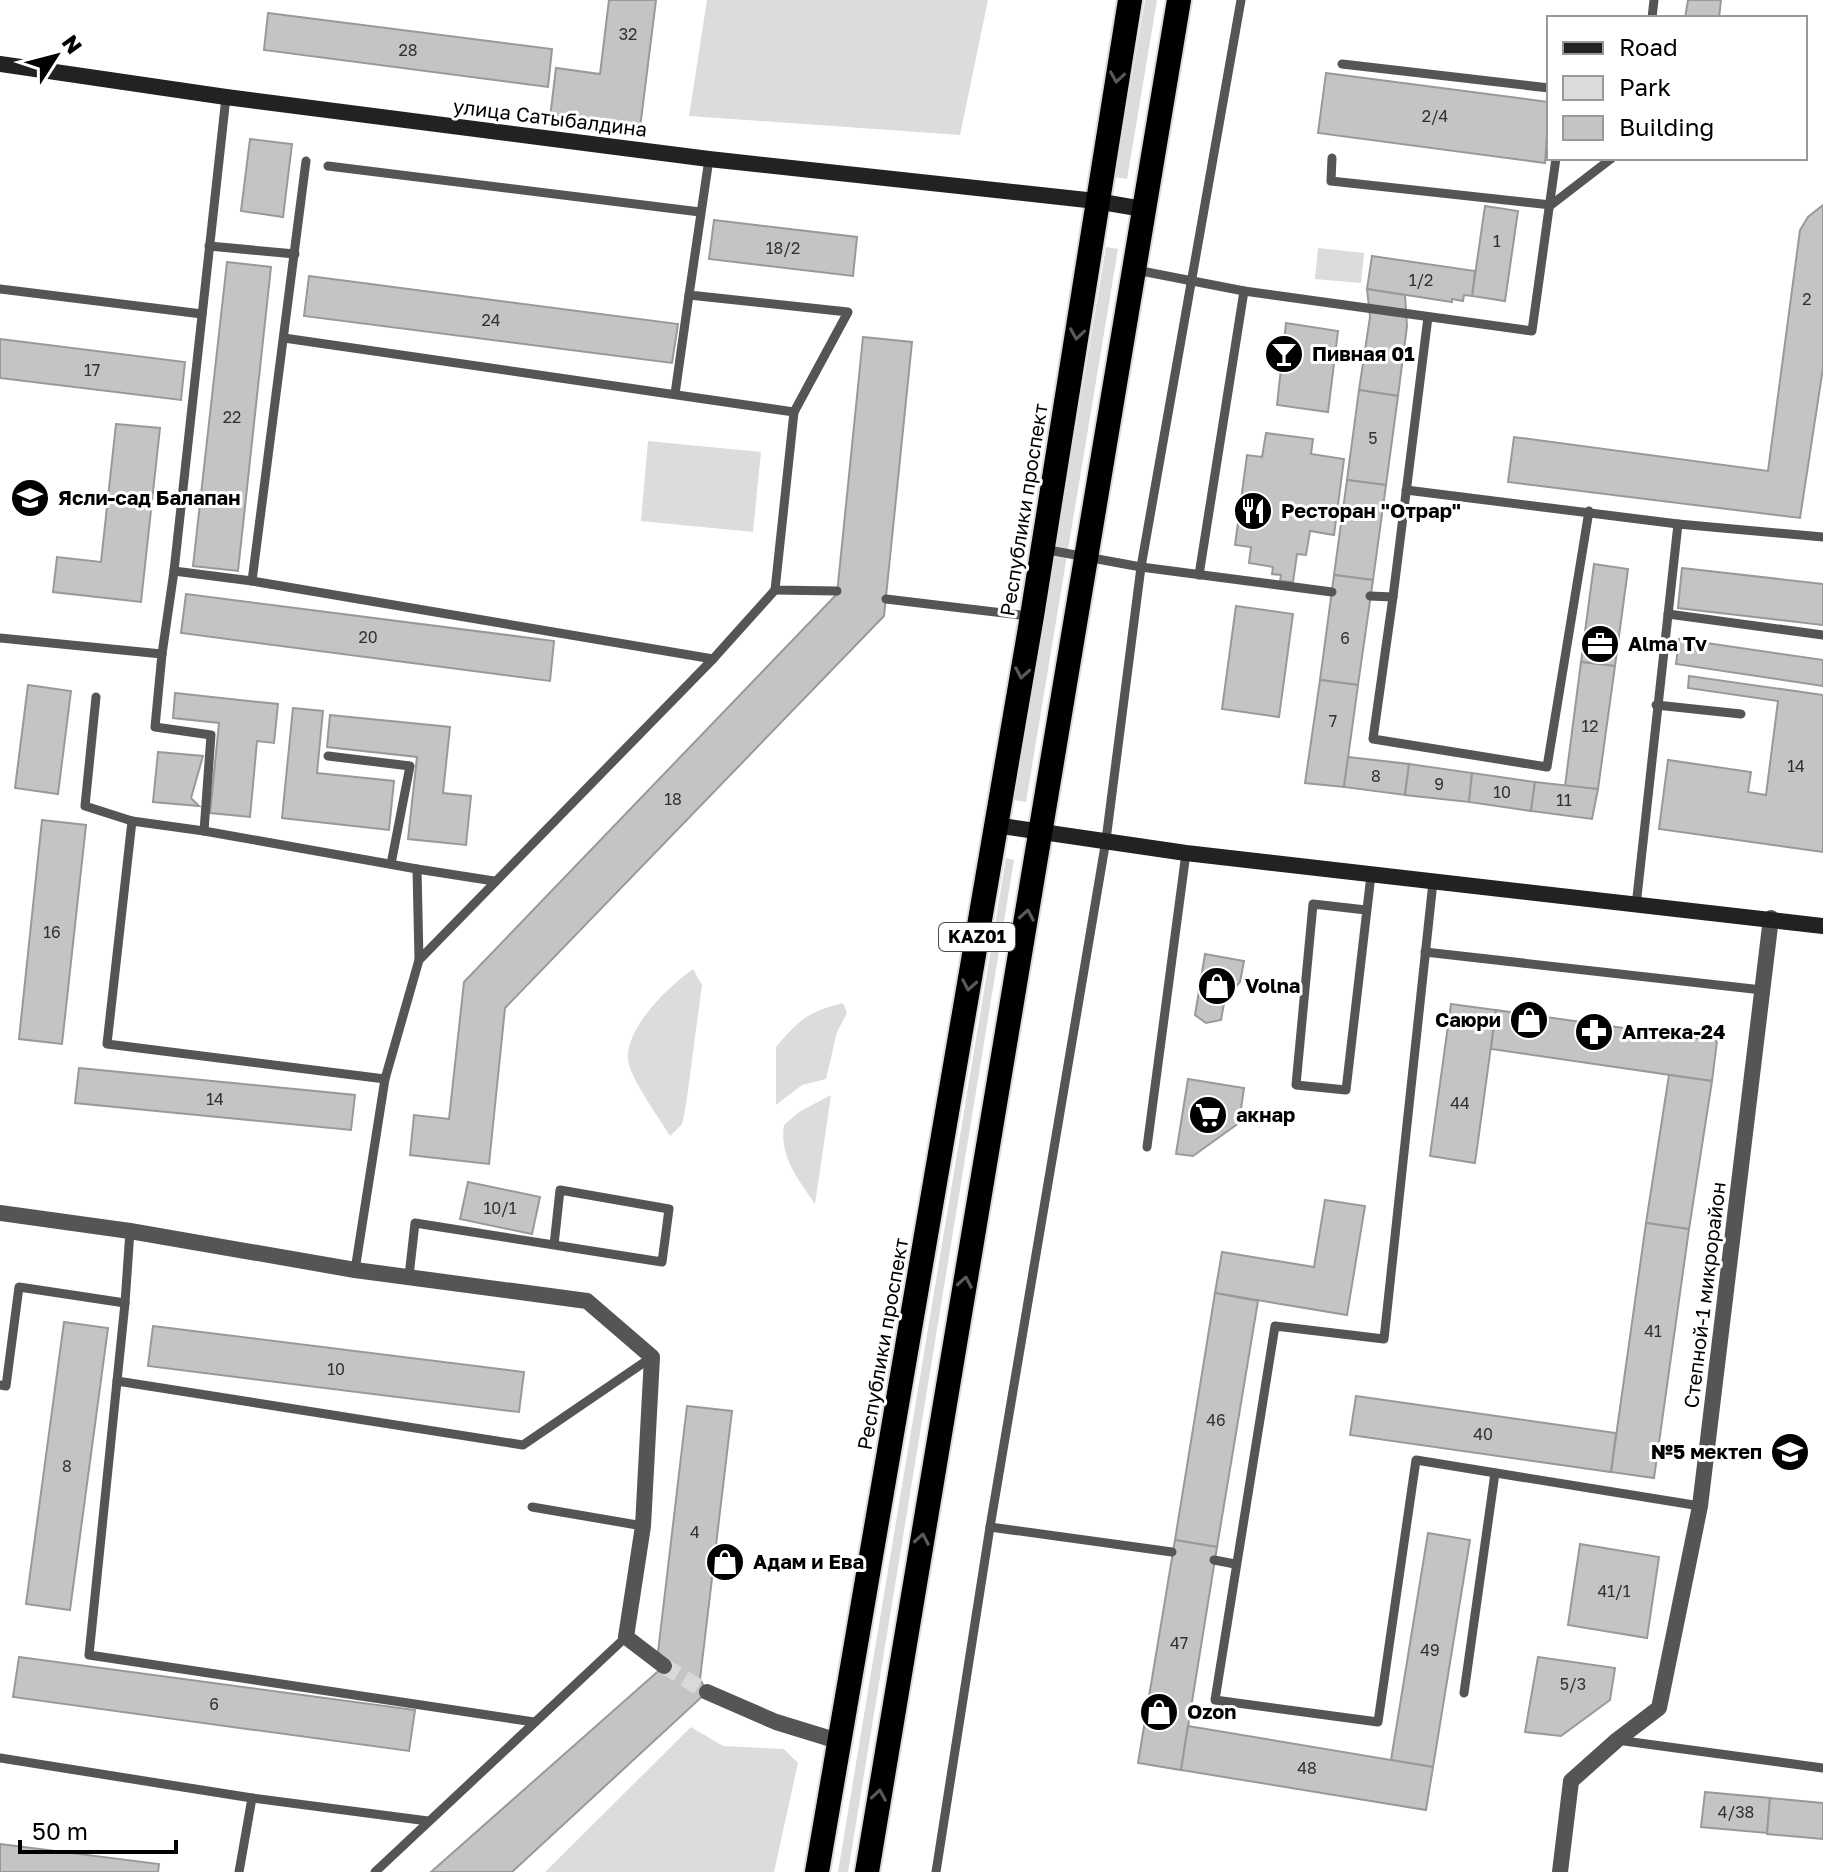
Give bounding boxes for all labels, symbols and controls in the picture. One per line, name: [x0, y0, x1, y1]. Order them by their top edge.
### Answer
north arrow: [16, 16, 96, 96]
legend: [1547, 16, 1807, 160]
house number: 32: [619, 24, 637, 44]
text: N: [57, 29, 88, 59]
text: Road: [1619, 32, 1678, 61]
house number: 28: [398, 40, 418, 60]
one-way arrow: [1109, 70, 1126, 84]
text: Park: [1619, 72, 1671, 101]
street label: улица Сатыбалдина: [452, 93, 649, 141]
house number: 2/4: [1422, 106, 1448, 126]
text: Building: [1619, 112, 1714, 141]
house number: 1: [1493, 231, 1501, 251]
house number: 18/2: [766, 238, 800, 258]
house number: 1/2: [1409, 270, 1433, 290]
house number: 2: [1802, 289, 1812, 309]
house number: 24: [481, 310, 501, 330]
one-way arrow: [1069, 327, 1086, 341]
bar icon: Пивная 01: [1263, 333, 1305, 375]
place label: Пивная 01: [1312, 341, 1415, 365]
house number: 17: [84, 360, 100, 380]
street label: Республики проспект: [994, 402, 1052, 618]
house number: 22: [223, 407, 241, 427]
house number: 5: [1368, 428, 1378, 448]
school or university icon: Ясли-сад Балапан: [9, 477, 51, 519]
place label: Ясли-сад Балапан: [58, 485, 240, 509]
restaurant icon: Ресторан "Отрар": [1232, 490, 1274, 532]
place label: Ресторан "Отрар": [1281, 498, 1461, 522]
office icon: Alma Tv: [1579, 623, 1621, 665]
house number: 20: [358, 627, 378, 647]
house number: 6: [1340, 628, 1350, 648]
place label: Alma Tv: [1628, 631, 1707, 655]
one-way arrow: [1014, 667, 1031, 680]
house number: 7: [1329, 711, 1337, 731]
house number: 12: [1581, 716, 1599, 736]
house number: 14: [1787, 756, 1805, 776]
house number: 8: [1371, 766, 1381, 786]
house number: 9: [1434, 774, 1444, 794]
house number: 10: [1493, 782, 1511, 802]
house number: 18: [664, 789, 682, 809]
house number: 11: [1556, 790, 1572, 810]
one-way arrow: [1018, 909, 1035, 922]
house number: 16: [43, 922, 61, 942]
road number: KАZ01: [939, 923, 1015, 951]
shop icon: Volna: [1196, 965, 1238, 1007]
place label: Volna: [1245, 973, 1300, 997]
one-way arrow: [961, 978, 978, 992]
shop icon: Саюри: [1508, 999, 1550, 1041]
place label: Саюри: [1435, 1007, 1501, 1031]
pharmacy icon: Аптека-24: [1573, 1011, 1615, 1053]
place label: Аптека-24: [1622, 1019, 1726, 1043]
house number: 14: [206, 1089, 224, 1109]
house number: 44: [1450, 1093, 1470, 1113]
supermarket icon: акнар: [1187, 1094, 1229, 1136]
place label: акнар: [1236, 1102, 1295, 1126]
street label: Степной-1 микрорайон: [1678, 1180, 1730, 1409]
house number: 10/1: [483, 1198, 517, 1218]
street label: Республики проспект: [852, 1236, 913, 1452]
one-way arrow: [956, 1275, 973, 1289]
house number: 41: [1644, 1321, 1662, 1341]
house number: 10: [327, 1359, 345, 1379]
house number: 46: [1206, 1410, 1226, 1430]
house number: 40: [1473, 1424, 1493, 1444]
school or university icon: №5 мектеп: [1769, 1431, 1811, 1473]
place label: №5 мектеп: [1651, 1439, 1762, 1463]
house number: 8: [62, 1456, 72, 1476]
house number: 4: [690, 1522, 700, 1542]
one-way arrow: [913, 1532, 930, 1545]
shop icon: Адам и Ева: [704, 1541, 746, 1583]
place label: Адам и Ева: [753, 1549, 864, 1573]
house number: 41/1: [1598, 1581, 1631, 1601]
house number: 47: [1170, 1633, 1188, 1653]
house number: 49: [1420, 1640, 1440, 1660]
house number: 5/3: [1560, 1674, 1586, 1694]
shop icon: Ozon: [1138, 1691, 1180, 1733]
house number: 6: [209, 1694, 219, 1714]
place label: Ozon: [1187, 1699, 1236, 1723]
house number: 48: [1297, 1758, 1317, 1778]
one-way arrow: [870, 1788, 887, 1802]
house number: 4/38: [1718, 1802, 1754, 1822]
scale bar: [20, 1804, 176, 1854]
text: 50 m: [32, 1816, 88, 1845]

